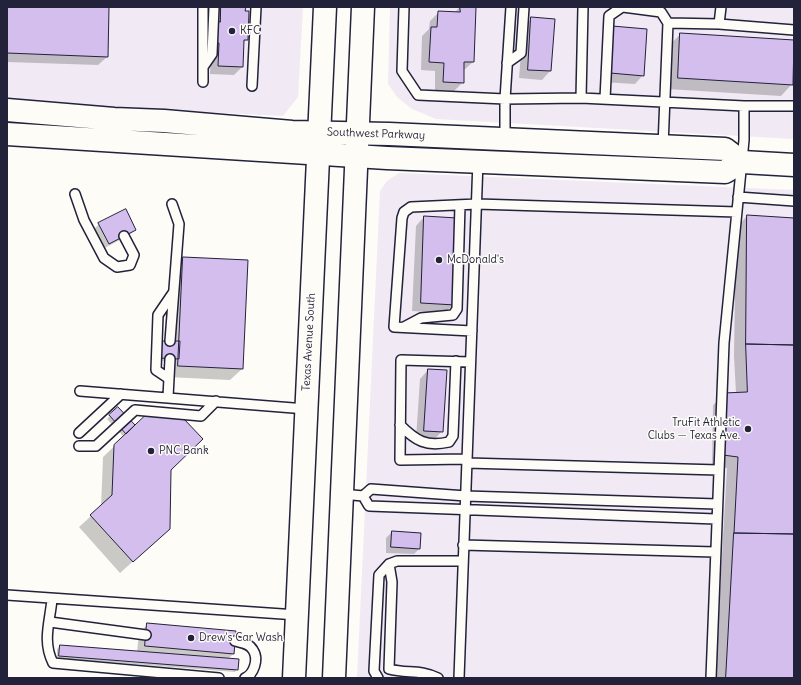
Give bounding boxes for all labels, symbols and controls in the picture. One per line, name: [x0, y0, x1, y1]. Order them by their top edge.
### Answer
place label: KFC: [240, 24, 260, 38]
marker: KFC: [227, 26, 237, 36]
street label: Southwest Parkway: [327, 126, 425, 142]
place label: McDonald's: [447, 253, 504, 267]
marker: McDonald's: [434, 255, 444, 265]
street label: Texas Avenue South: [300, 293, 318, 391]
place label: TruFit Athletic Clubs — Texas Ave.: [648, 416, 740, 442]
marker: TruFit Athletic Clubs — Texas Ave.: [743, 424, 753, 434]
place label: PNC Bank: [159, 444, 209, 458]
marker: PNC Bank: [146, 446, 156, 456]
place label: Drew's Car Wash: [199, 631, 283, 645]
marker: Drew's Car Wash: [186, 633, 196, 643]

